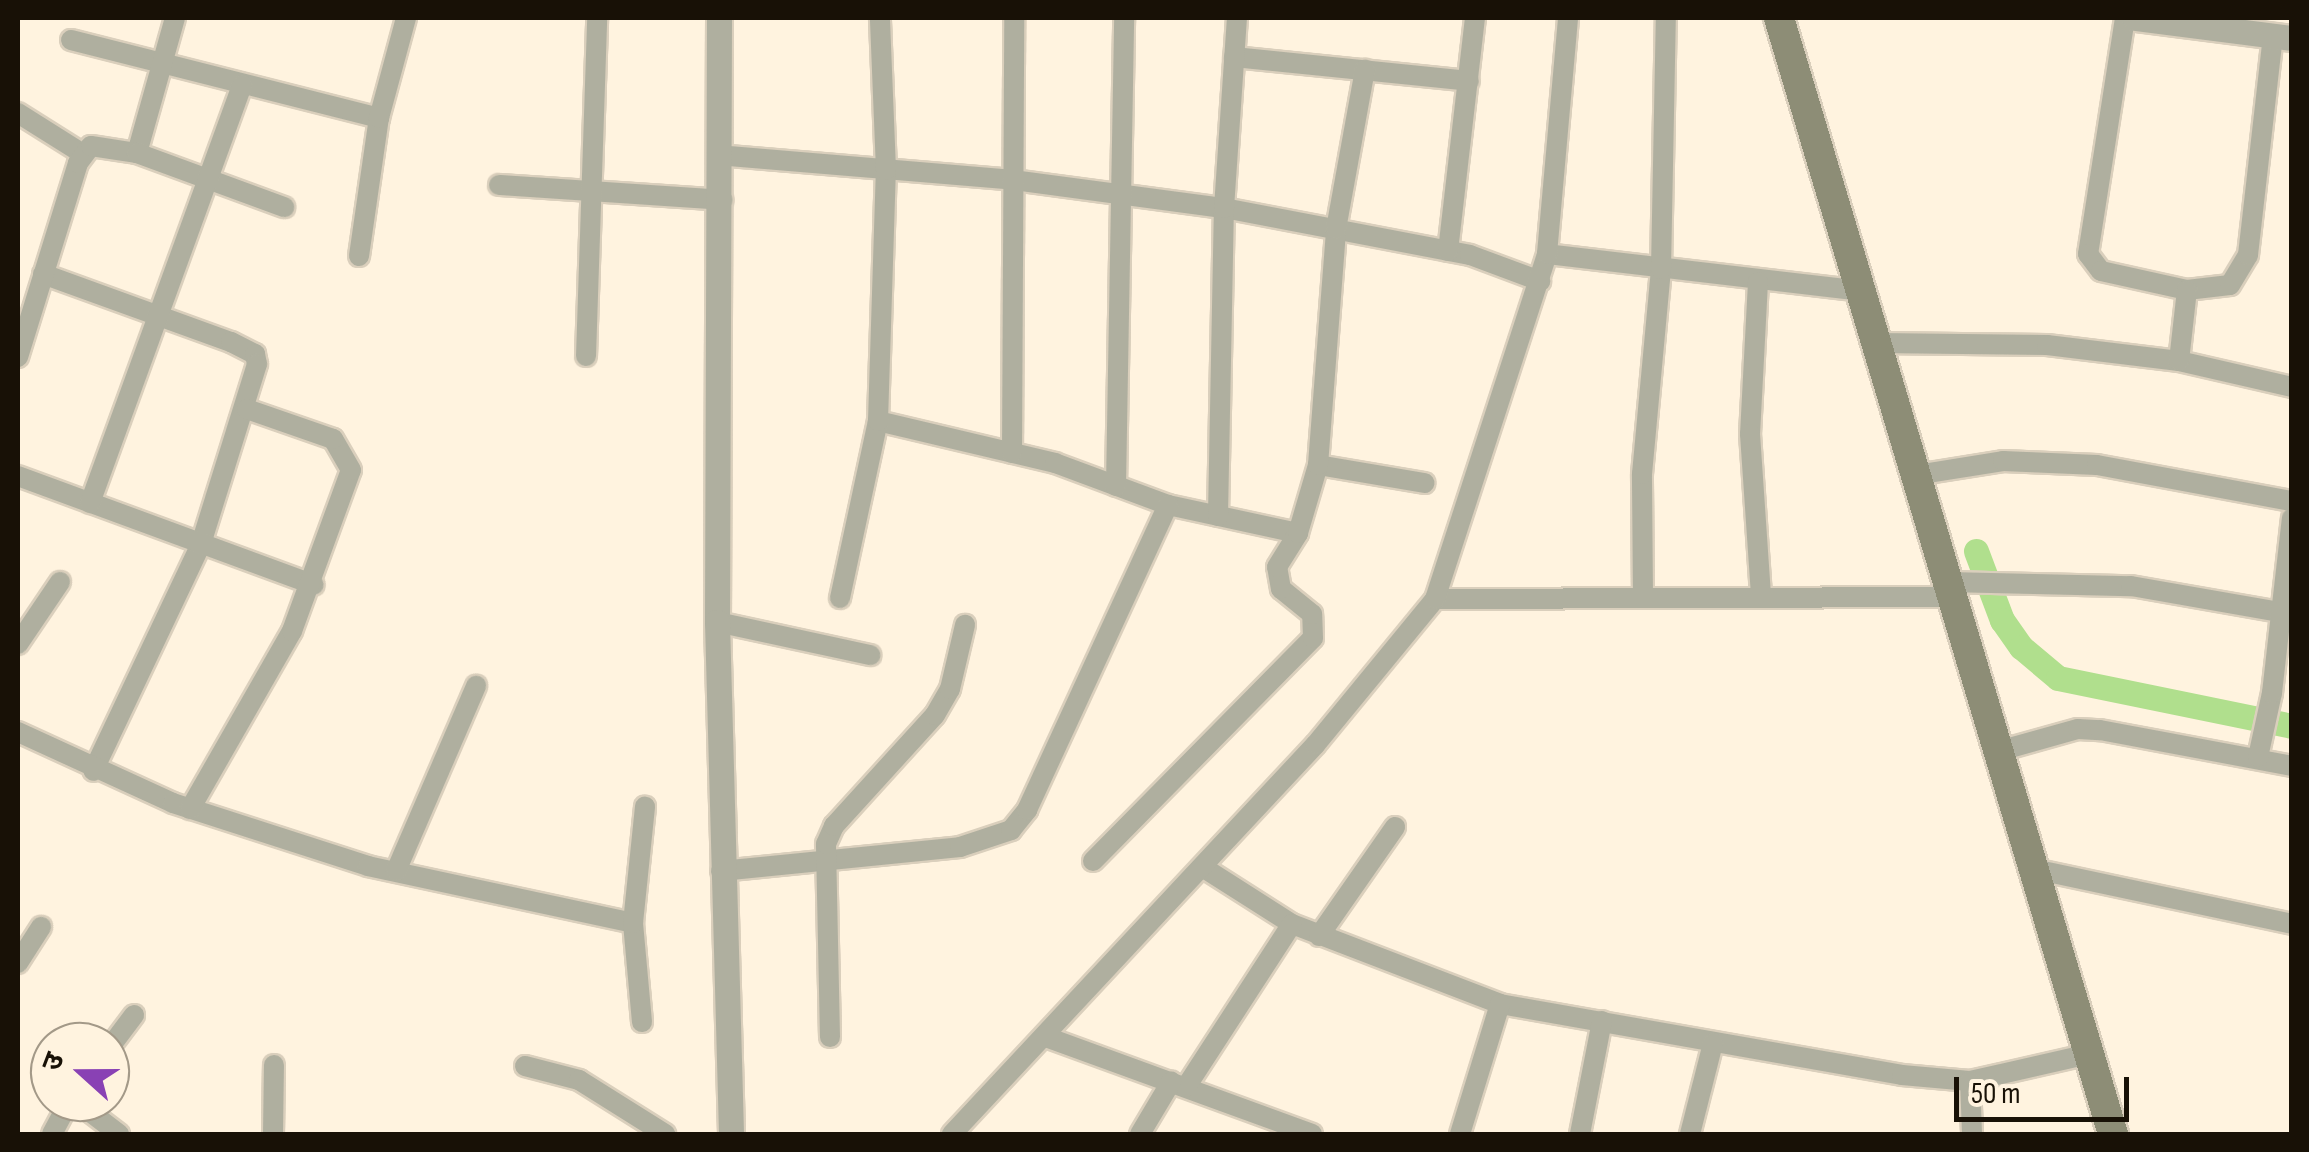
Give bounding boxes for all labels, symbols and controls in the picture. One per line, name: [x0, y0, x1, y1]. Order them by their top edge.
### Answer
north arrow: [30, 1022, 130, 1122]
text: उ: [35, 1048, 72, 1075]
scale bar: [1959, 1057, 2134, 1119]
text: 50 m: [1971, 1076, 2020, 1112]

